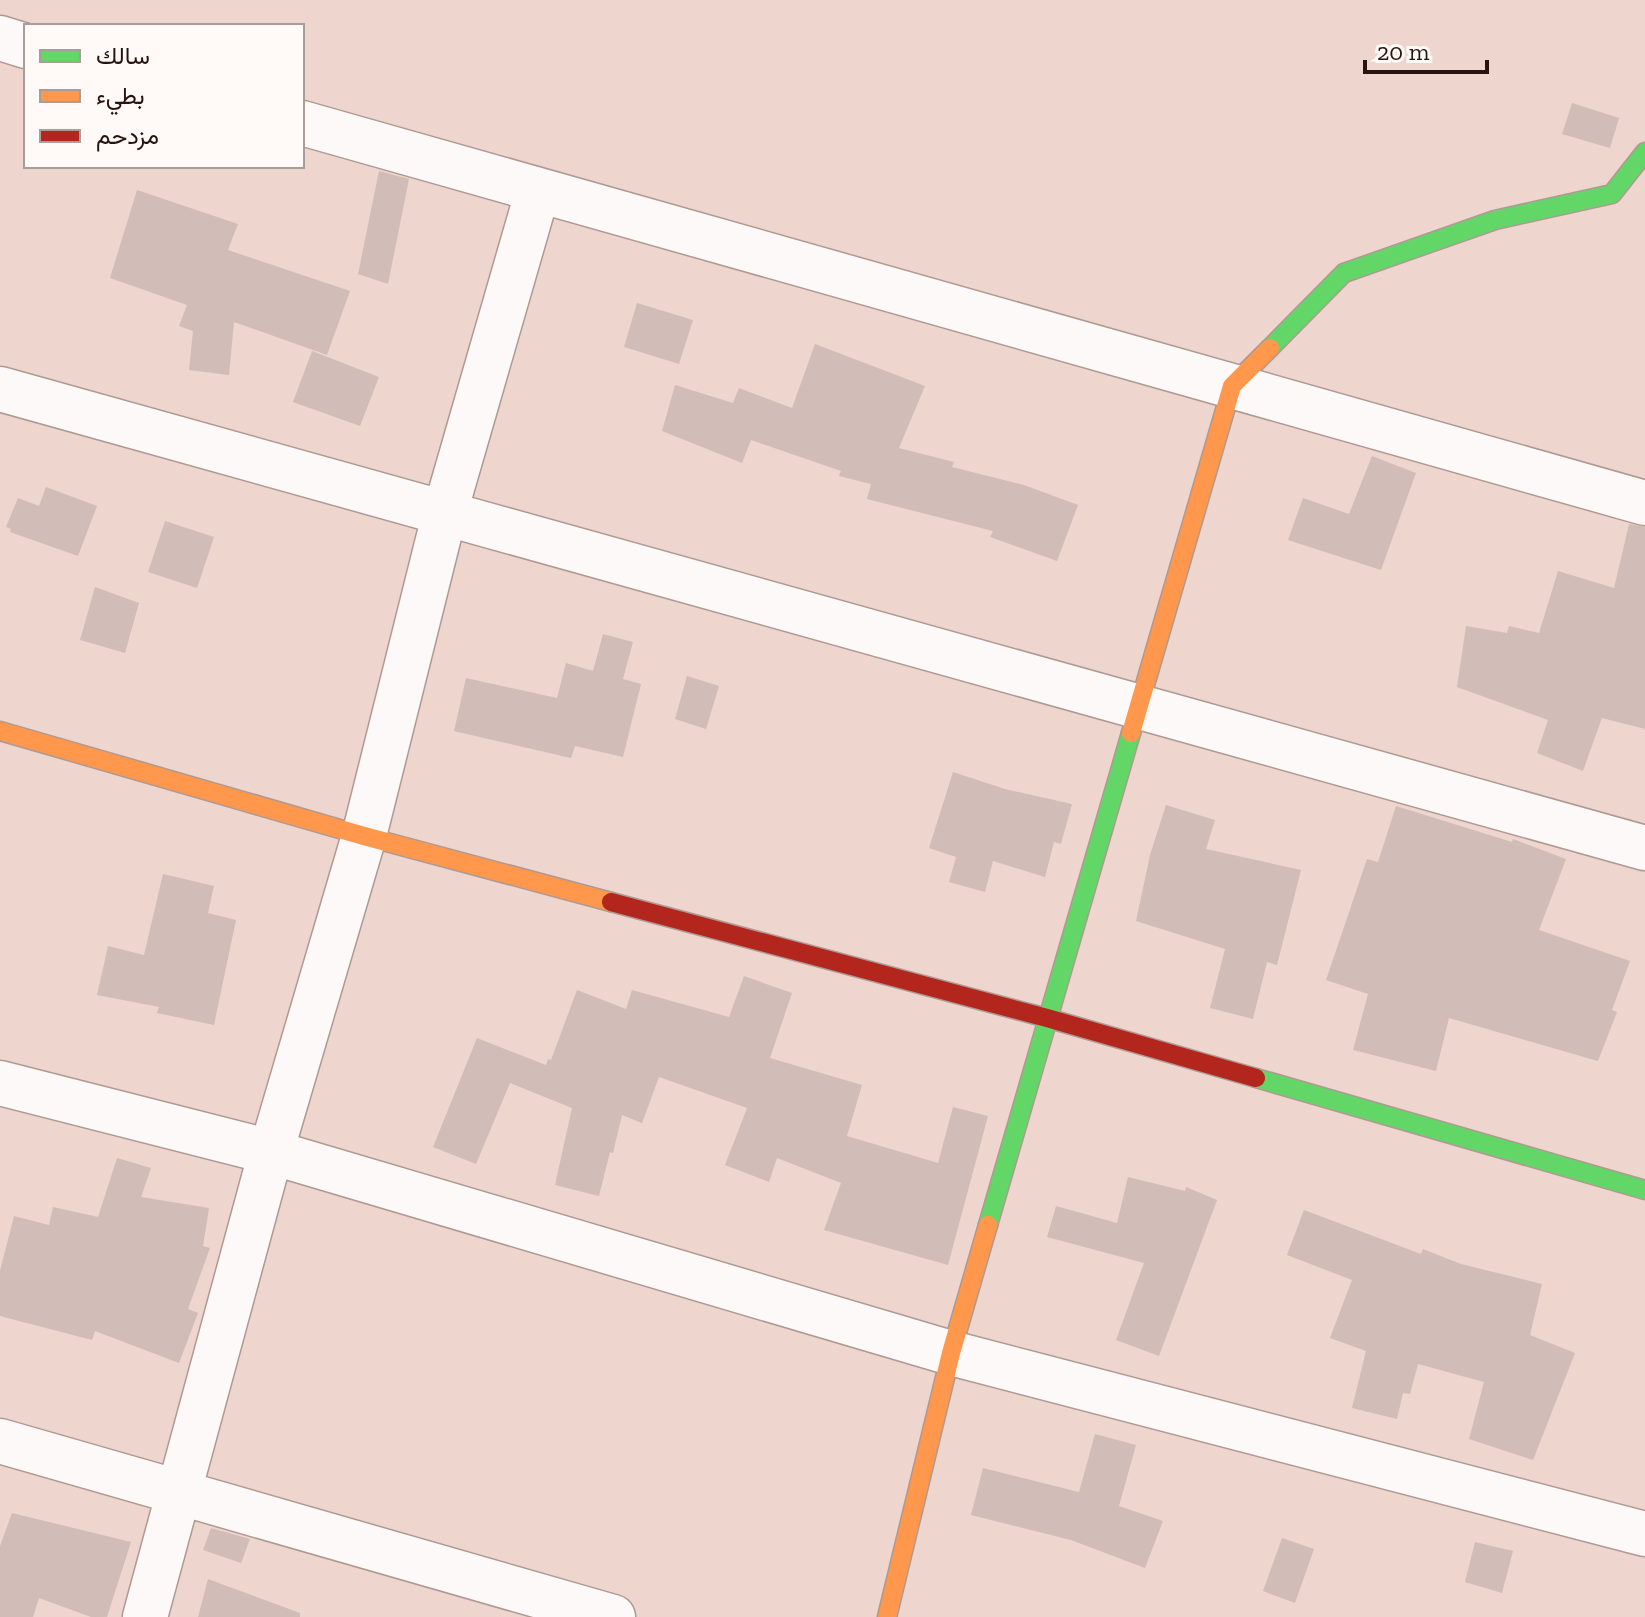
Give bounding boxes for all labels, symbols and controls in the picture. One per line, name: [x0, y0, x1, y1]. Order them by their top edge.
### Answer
legend: [24, 24, 304, 168]
scale bar: [1365, 24, 1487, 74]
text: 20 m: [1377, 37, 1430, 66]
text: سالك: [96, 41, 150, 70]
text: بطيء: [96, 81, 145, 115]
text: مزدحم: [96, 121, 159, 152]

